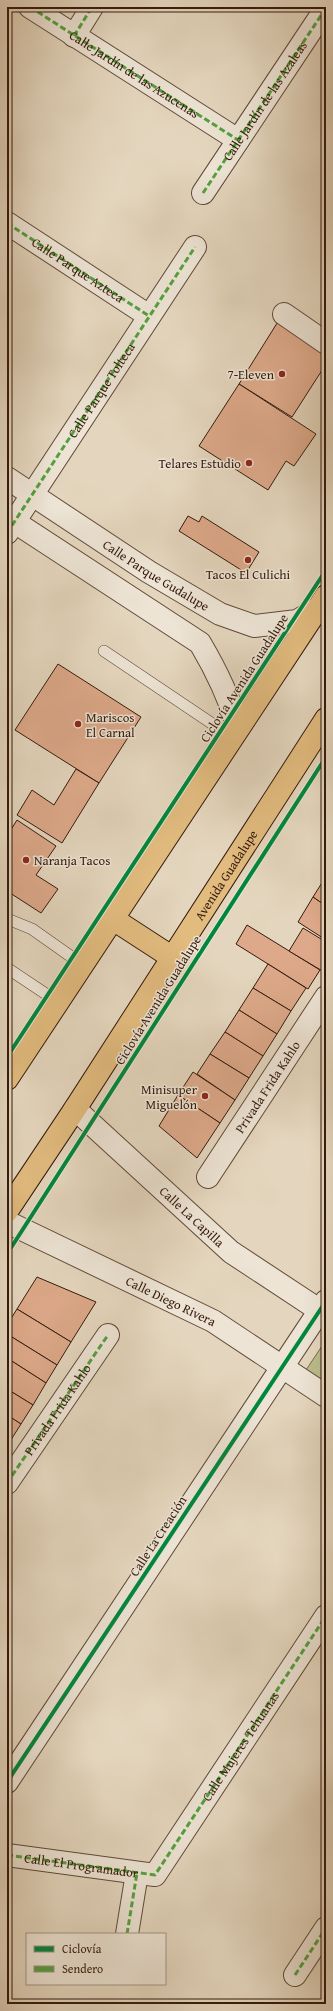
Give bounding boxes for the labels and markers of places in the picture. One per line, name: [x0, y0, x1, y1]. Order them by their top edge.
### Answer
place label: 7-Eleven: [227, 365, 275, 384]
marker: 7-Eleven: [277, 369, 287, 379]
place label: Telares Estudio: [158, 454, 241, 473]
marker: Telares Estudio: [244, 458, 254, 468]
marker: Tacos El Culichi: [243, 555, 253, 565]
place label: Tacos El Culichi: [206, 565, 291, 584]
place label: Mariscos El Carnal: [86, 708, 135, 742]
marker: Mariscos El Carnal: [73, 719, 83, 729]
place label: Naranja Tacos: [34, 851, 110, 870]
marker: Naranja Tacos: [21, 855, 31, 865]
place label: Minisuper Miguelón: [141, 1080, 198, 1114]
marker: Minisuper Miguelón: [200, 1091, 210, 1101]

